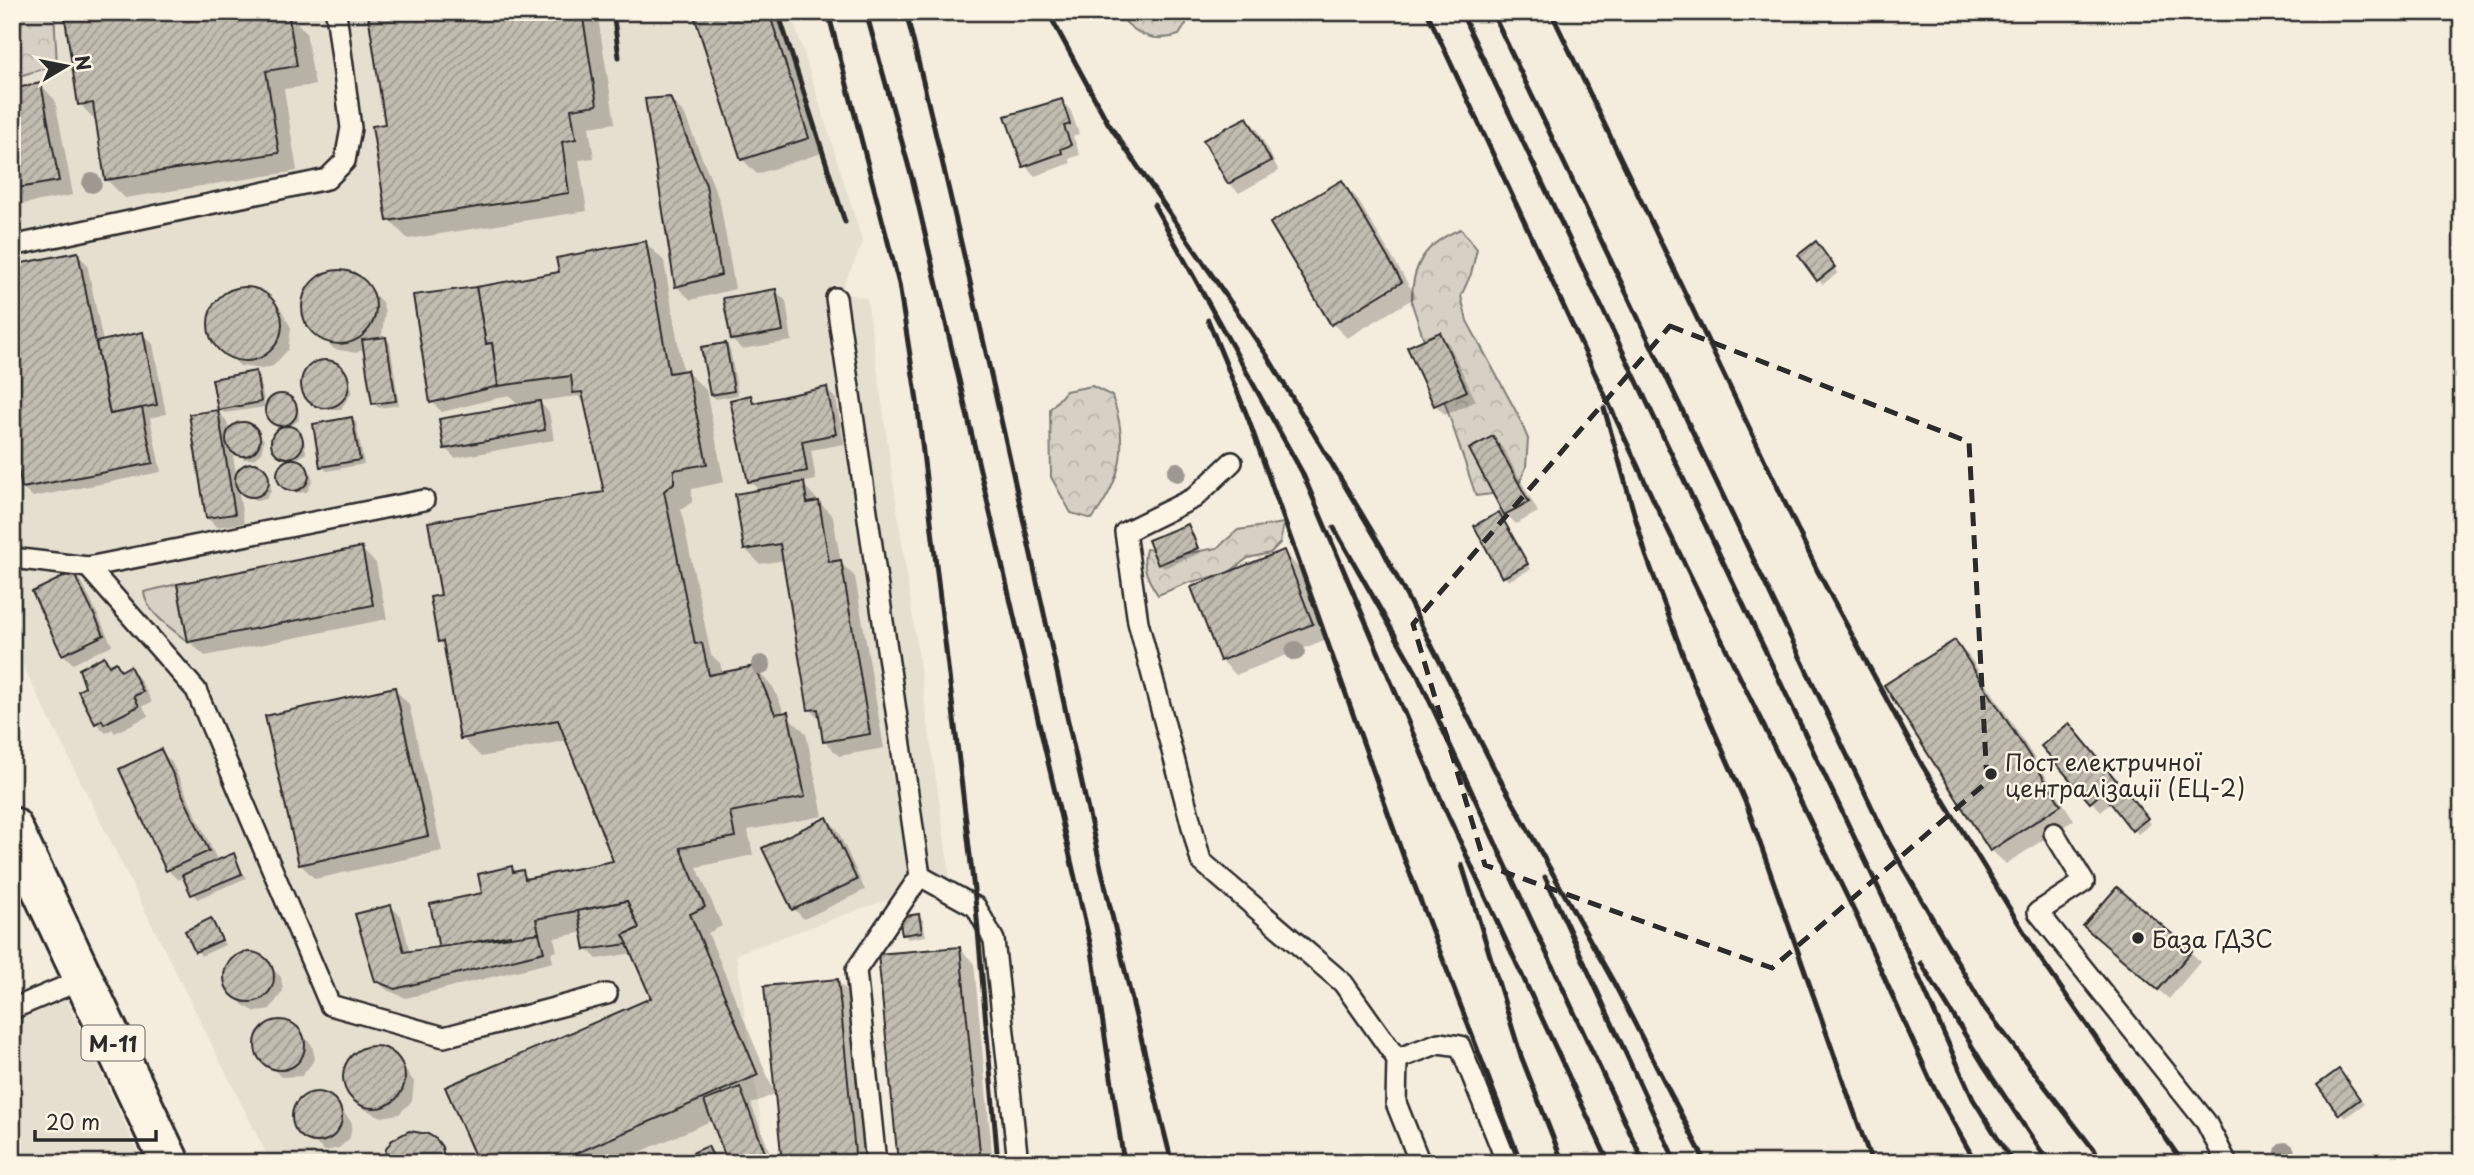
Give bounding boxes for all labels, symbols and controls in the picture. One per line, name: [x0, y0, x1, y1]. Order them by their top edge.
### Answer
north arrow: [32, 32, 102, 102]
text: N: [69, 53, 99, 73]
place label: Пост електричної централізації (ЕЦ-2): [2005, 744, 2245, 805]
marker: Пост електричної централізації (ЕЦ-2): [1983, 766, 1999, 782]
place label: База ГДЗС: [2152, 921, 2273, 956]
marker: База ГДЗС: [2130, 930, 2146, 946]
road number: М-11: [82, 1026, 144, 1060]
scale bar: [35, 1098, 156, 1142]
text: 20 m: [46, 1105, 100, 1137]

